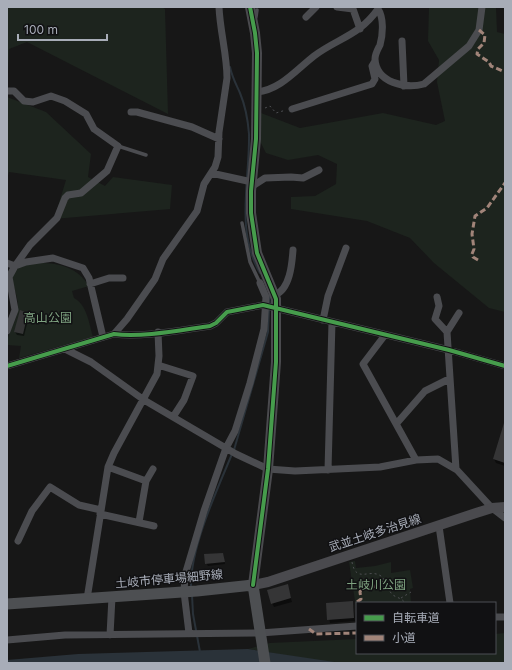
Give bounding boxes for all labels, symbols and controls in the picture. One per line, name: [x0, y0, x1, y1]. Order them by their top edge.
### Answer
scale bar: [18, 16, 107, 42]
text: 100 m: [24, 22, 58, 37]
park label: 高山公園: [24, 310, 72, 325]
street label: 武並土岐多治見線: [327, 511, 423, 554]
street label: 土岐市停車場細野線: [115, 566, 223, 591]
park label: 土岐川公園: [346, 577, 406, 592]
legend: [356, 602, 496, 654]
text: 自転車道: [392, 610, 440, 625]
text: 小道: [392, 630, 416, 645]

